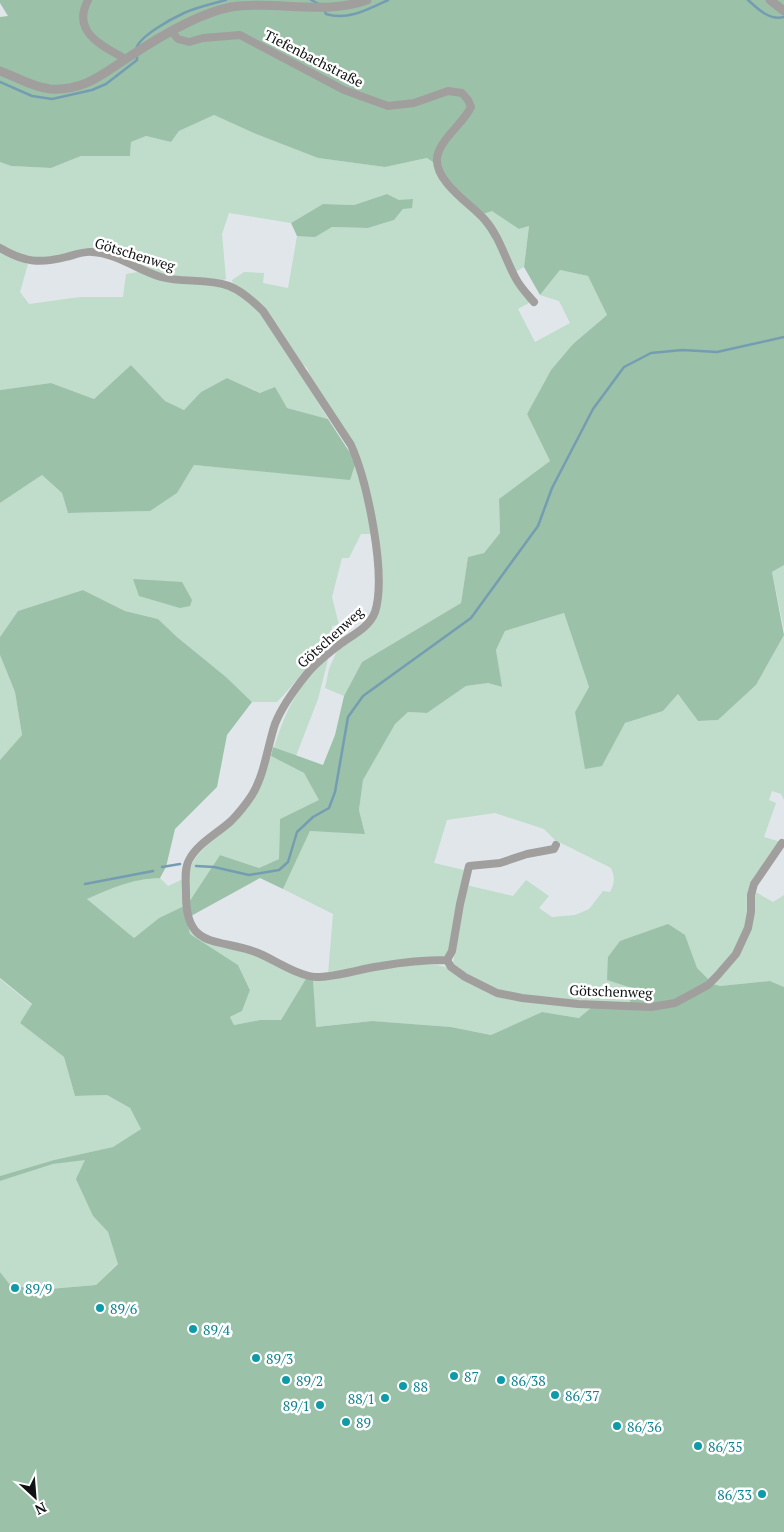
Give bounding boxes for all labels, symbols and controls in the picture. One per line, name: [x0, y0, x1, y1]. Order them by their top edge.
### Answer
street label: Tiefenbachstraße: [261, 25, 367, 91]
street label: Götschenweg: [93, 233, 178, 275]
street label: Götschenweg: [293, 602, 368, 672]
street label: Götschenweg: [569, 980, 653, 1002]
place label: 89/9: [25, 1279, 52, 1298]
marker: 89/9: [9, 1282, 21, 1294]
place label: 89/6: [110, 1299, 138, 1318]
marker: 89/6: [94, 1302, 106, 1314]
place label: 89/4: [203, 1320, 231, 1339]
marker: 89/4: [187, 1323, 199, 1335]
place label: 89/3: [266, 1349, 293, 1368]
marker: 89/3: [250, 1352, 262, 1364]
place label: 87: [464, 1367, 479, 1386]
marker: 87: [448, 1370, 460, 1382]
place label: 89/2: [296, 1371, 323, 1390]
place label: 86/38: [511, 1371, 546, 1390]
marker: 89/2: [280, 1374, 292, 1386]
marker: 86/38: [495, 1374, 507, 1386]
place label: 88: [413, 1377, 428, 1396]
marker: 88: [397, 1380, 409, 1392]
place label: 86/37: [565, 1386, 600, 1405]
place label: 88/1: [348, 1389, 375, 1408]
marker: 86/37: [549, 1389, 561, 1401]
marker: 88/1: [379, 1392, 391, 1404]
place label: 89/1: [283, 1396, 310, 1415]
marker: 89/1: [314, 1399, 326, 1411]
place label: 89: [356, 1413, 371, 1432]
marker: 89: [340, 1416, 352, 1428]
place label: 86/36: [627, 1417, 662, 1436]
marker: 86/36: [611, 1420, 623, 1432]
place label: 86/35: [708, 1437, 743, 1456]
marker: 86/35: [692, 1440, 704, 1452]
north arrow: [10, 1472, 60, 1522]
place label: 86/33: [717, 1485, 752, 1504]
marker: 86/33: [756, 1488, 768, 1500]
text: N: [32, 1498, 50, 1520]

